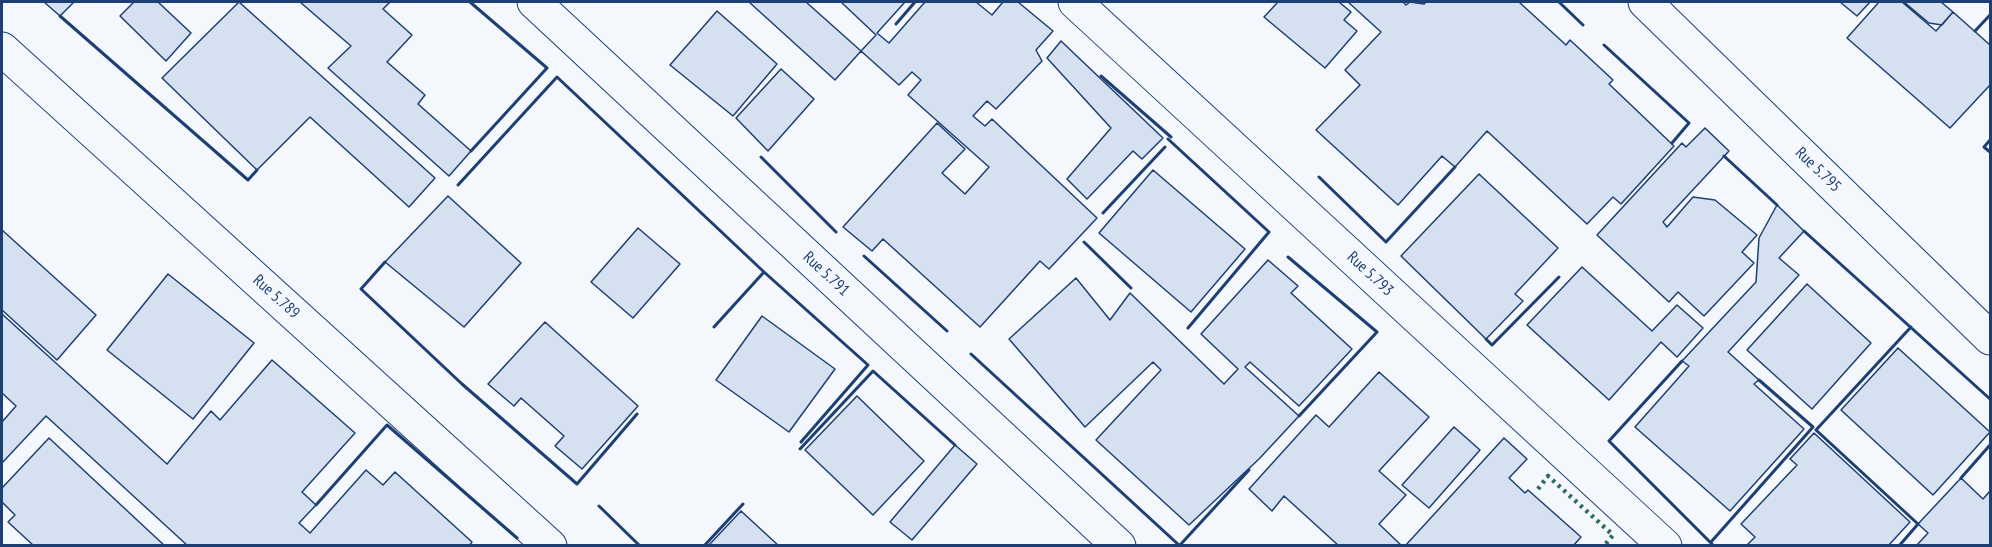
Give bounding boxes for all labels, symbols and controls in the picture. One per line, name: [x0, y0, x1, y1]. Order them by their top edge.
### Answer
street label: Rue 5.795: [1791, 144, 1845, 196]
street label: Rue 5.791: [799, 248, 853, 300]
street label: Rue 5.793: [1343, 248, 1397, 300]
street label: Rue 5.789: [249, 271, 303, 323]

